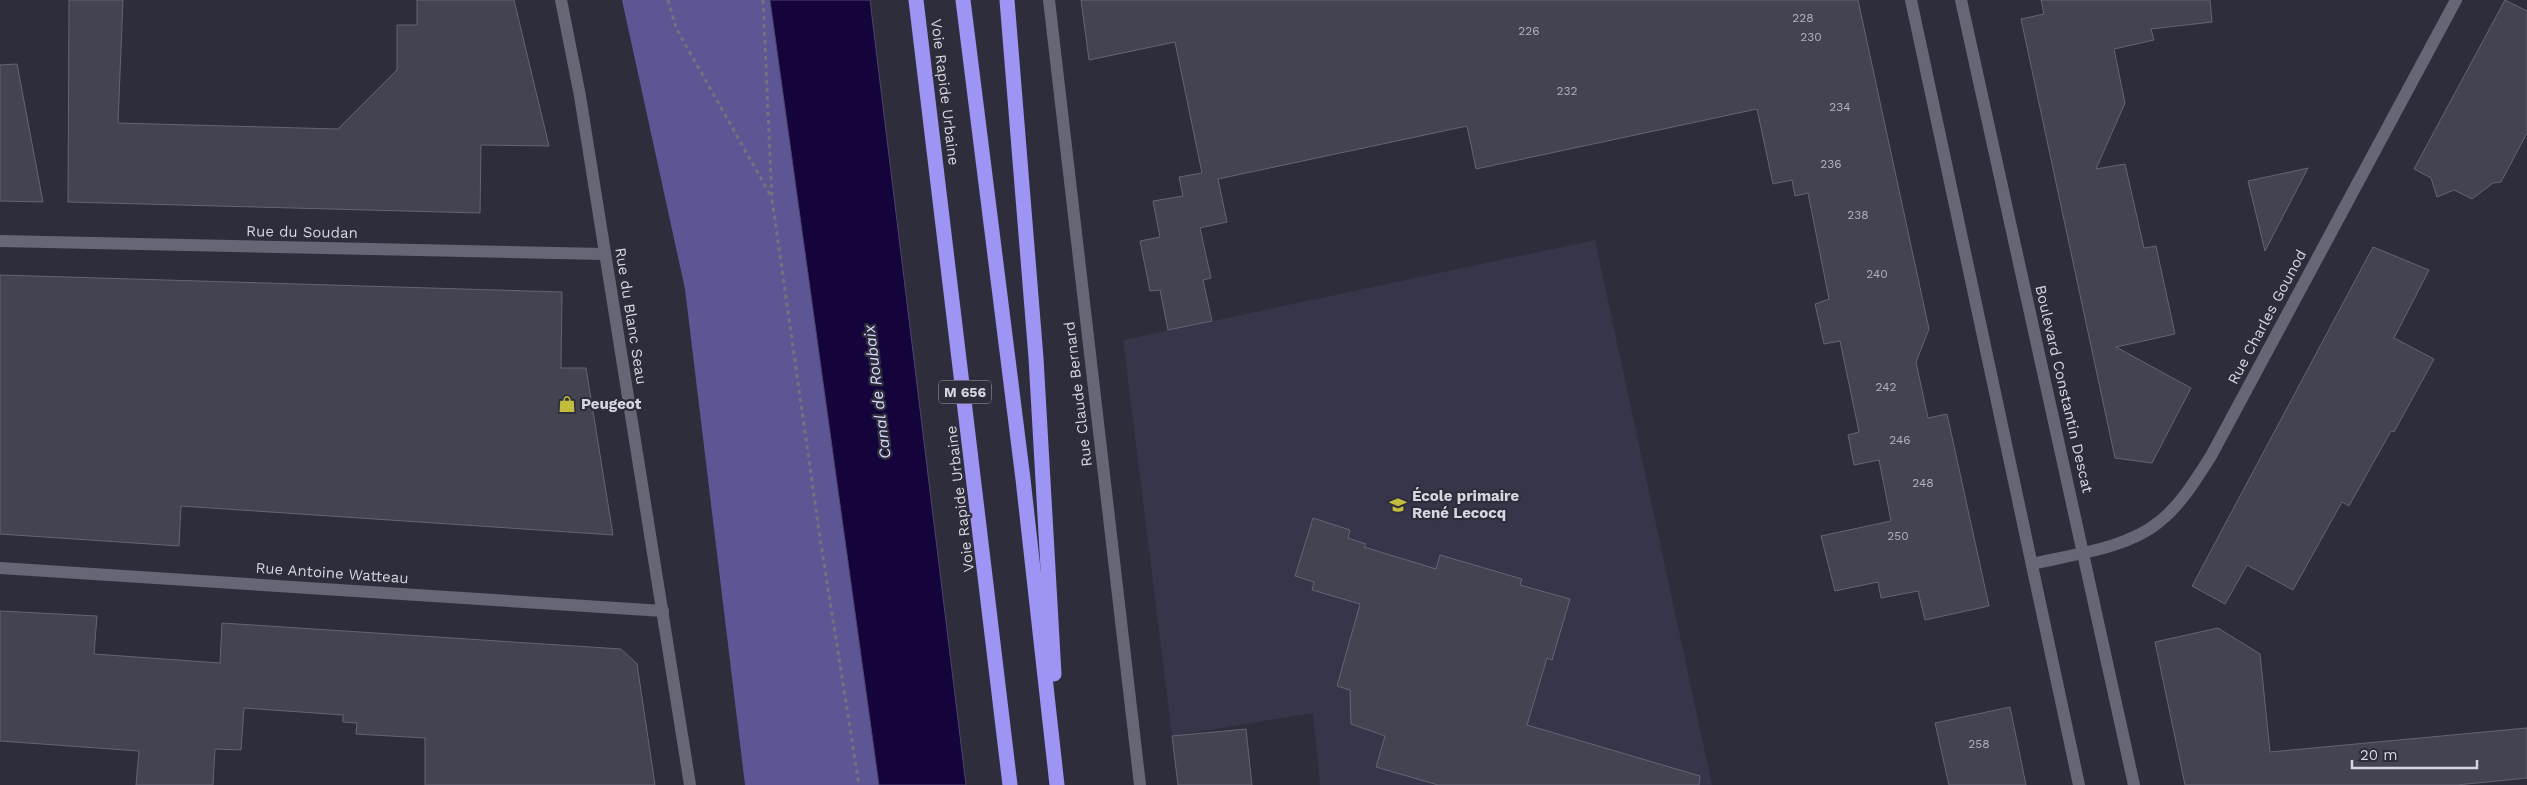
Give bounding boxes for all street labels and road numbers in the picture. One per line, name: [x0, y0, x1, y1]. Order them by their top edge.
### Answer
street label: Voie Rapide Urbaine: [927, 18, 963, 166]
street label: Rue du Soudan: [246, 222, 358, 242]
street label: Rue du Blanc Seau: [611, 246, 651, 386]
street label: Rue Charles Gounod: [2224, 247, 2310, 387]
street label: Boulevard Constantin Descat: [2031, 283, 2097, 495]
street label: Rue Claude Bernard: [1060, 320, 1096, 468]
road number: M 656: [939, 381, 991, 404]
street label: Voie Rapide Urbaine: [942, 425, 978, 573]
street label: Rue Antoine Watteau: [255, 559, 409, 587]

